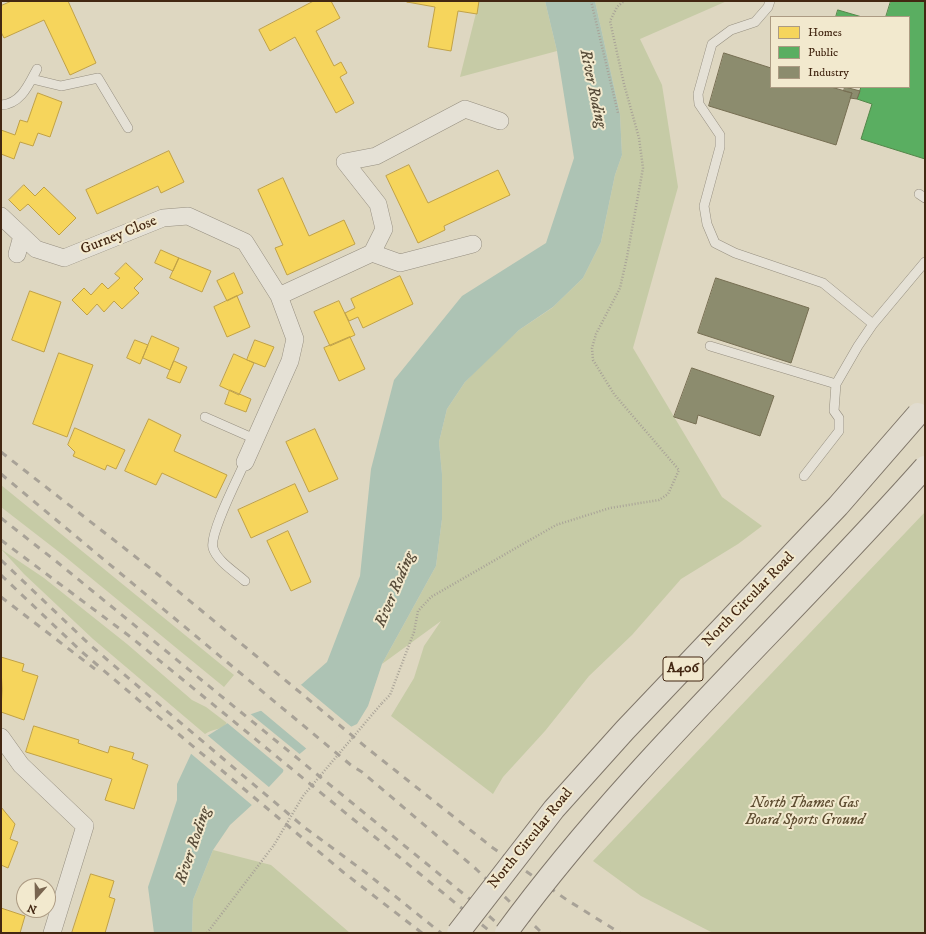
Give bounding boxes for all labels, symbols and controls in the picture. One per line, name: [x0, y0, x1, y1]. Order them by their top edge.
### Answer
legend: [770, 16, 910, 88]
text: Homes: [808, 25, 842, 40]
text: Public: [808, 45, 838, 60]
water label: River Roding: [574, 48, 610, 130]
text: Industry: [808, 65, 849, 80]
street label: Gurney Close: [78, 213, 160, 259]
water label: River Roding: [372, 549, 420, 631]
street label: North Circular Road: [699, 549, 799, 651]
road number: A406: [663, 657, 703, 681]
street label: North Circular Road: [485, 785, 577, 893]
park label: North Thames Gas Board Sports Ground: [745, 795, 865, 830]
water label: River Roding: [172, 805, 216, 887]
north arrow: [16, 878, 56, 918]
text: N: [26, 900, 39, 916]

